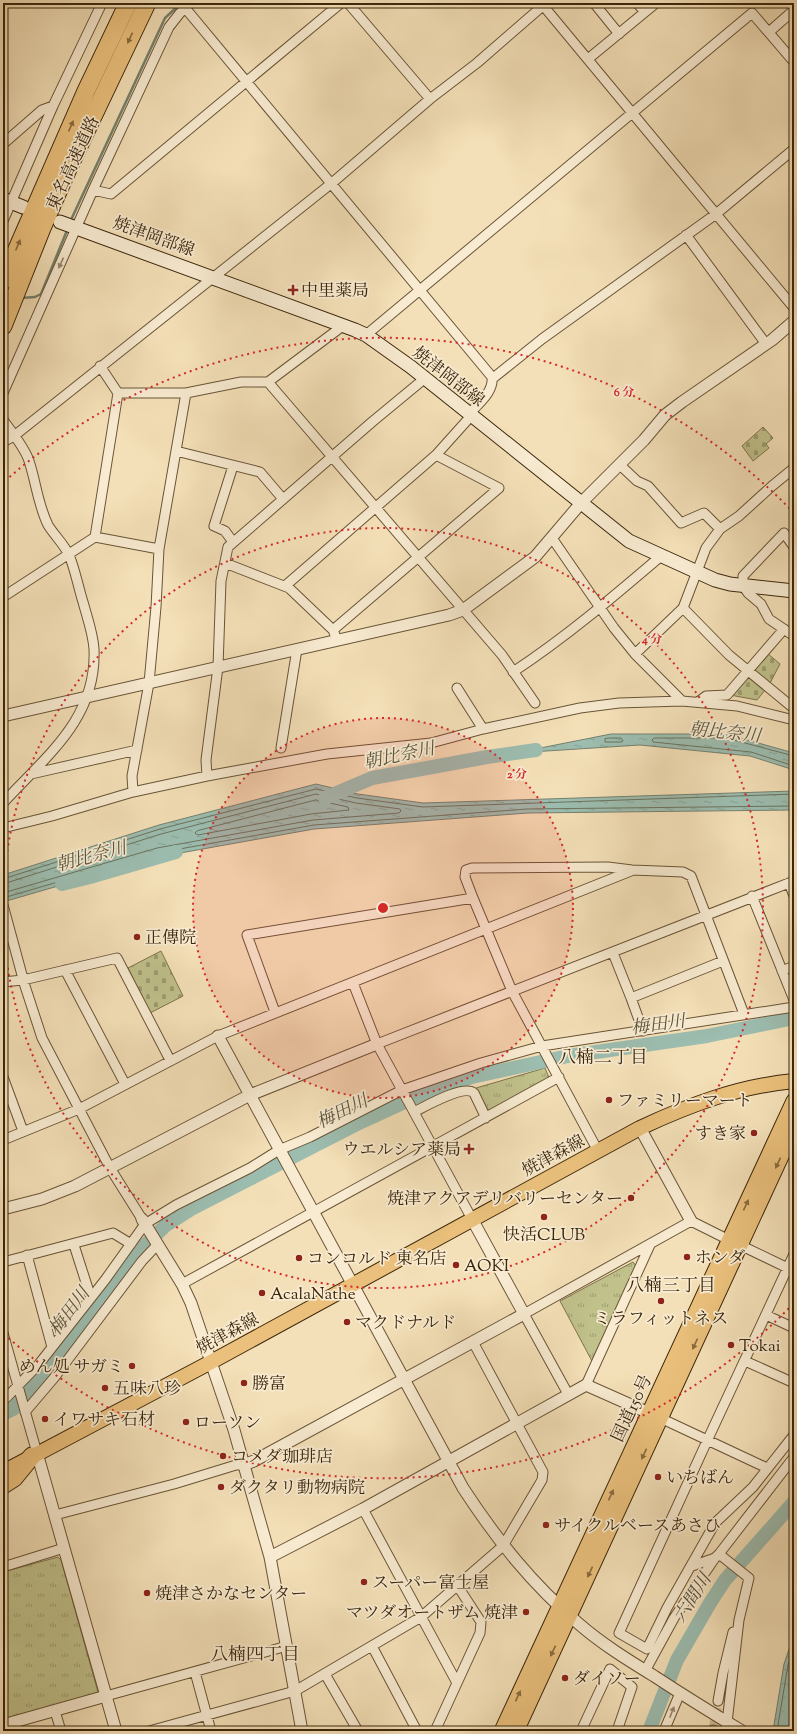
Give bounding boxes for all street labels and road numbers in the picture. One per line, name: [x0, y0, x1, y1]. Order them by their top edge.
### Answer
street label: 東名高速道路: [41, 113, 106, 215]
street label: 焼津岡部線: [109, 212, 197, 264]
street label: 焼津岡部線: [407, 342, 489, 413]
street label: 焼津森線: [518, 1130, 590, 1183]
street label: 焼津森線: [192, 1308, 264, 1361]
street label: 国道150号: [607, 1371, 659, 1446]

